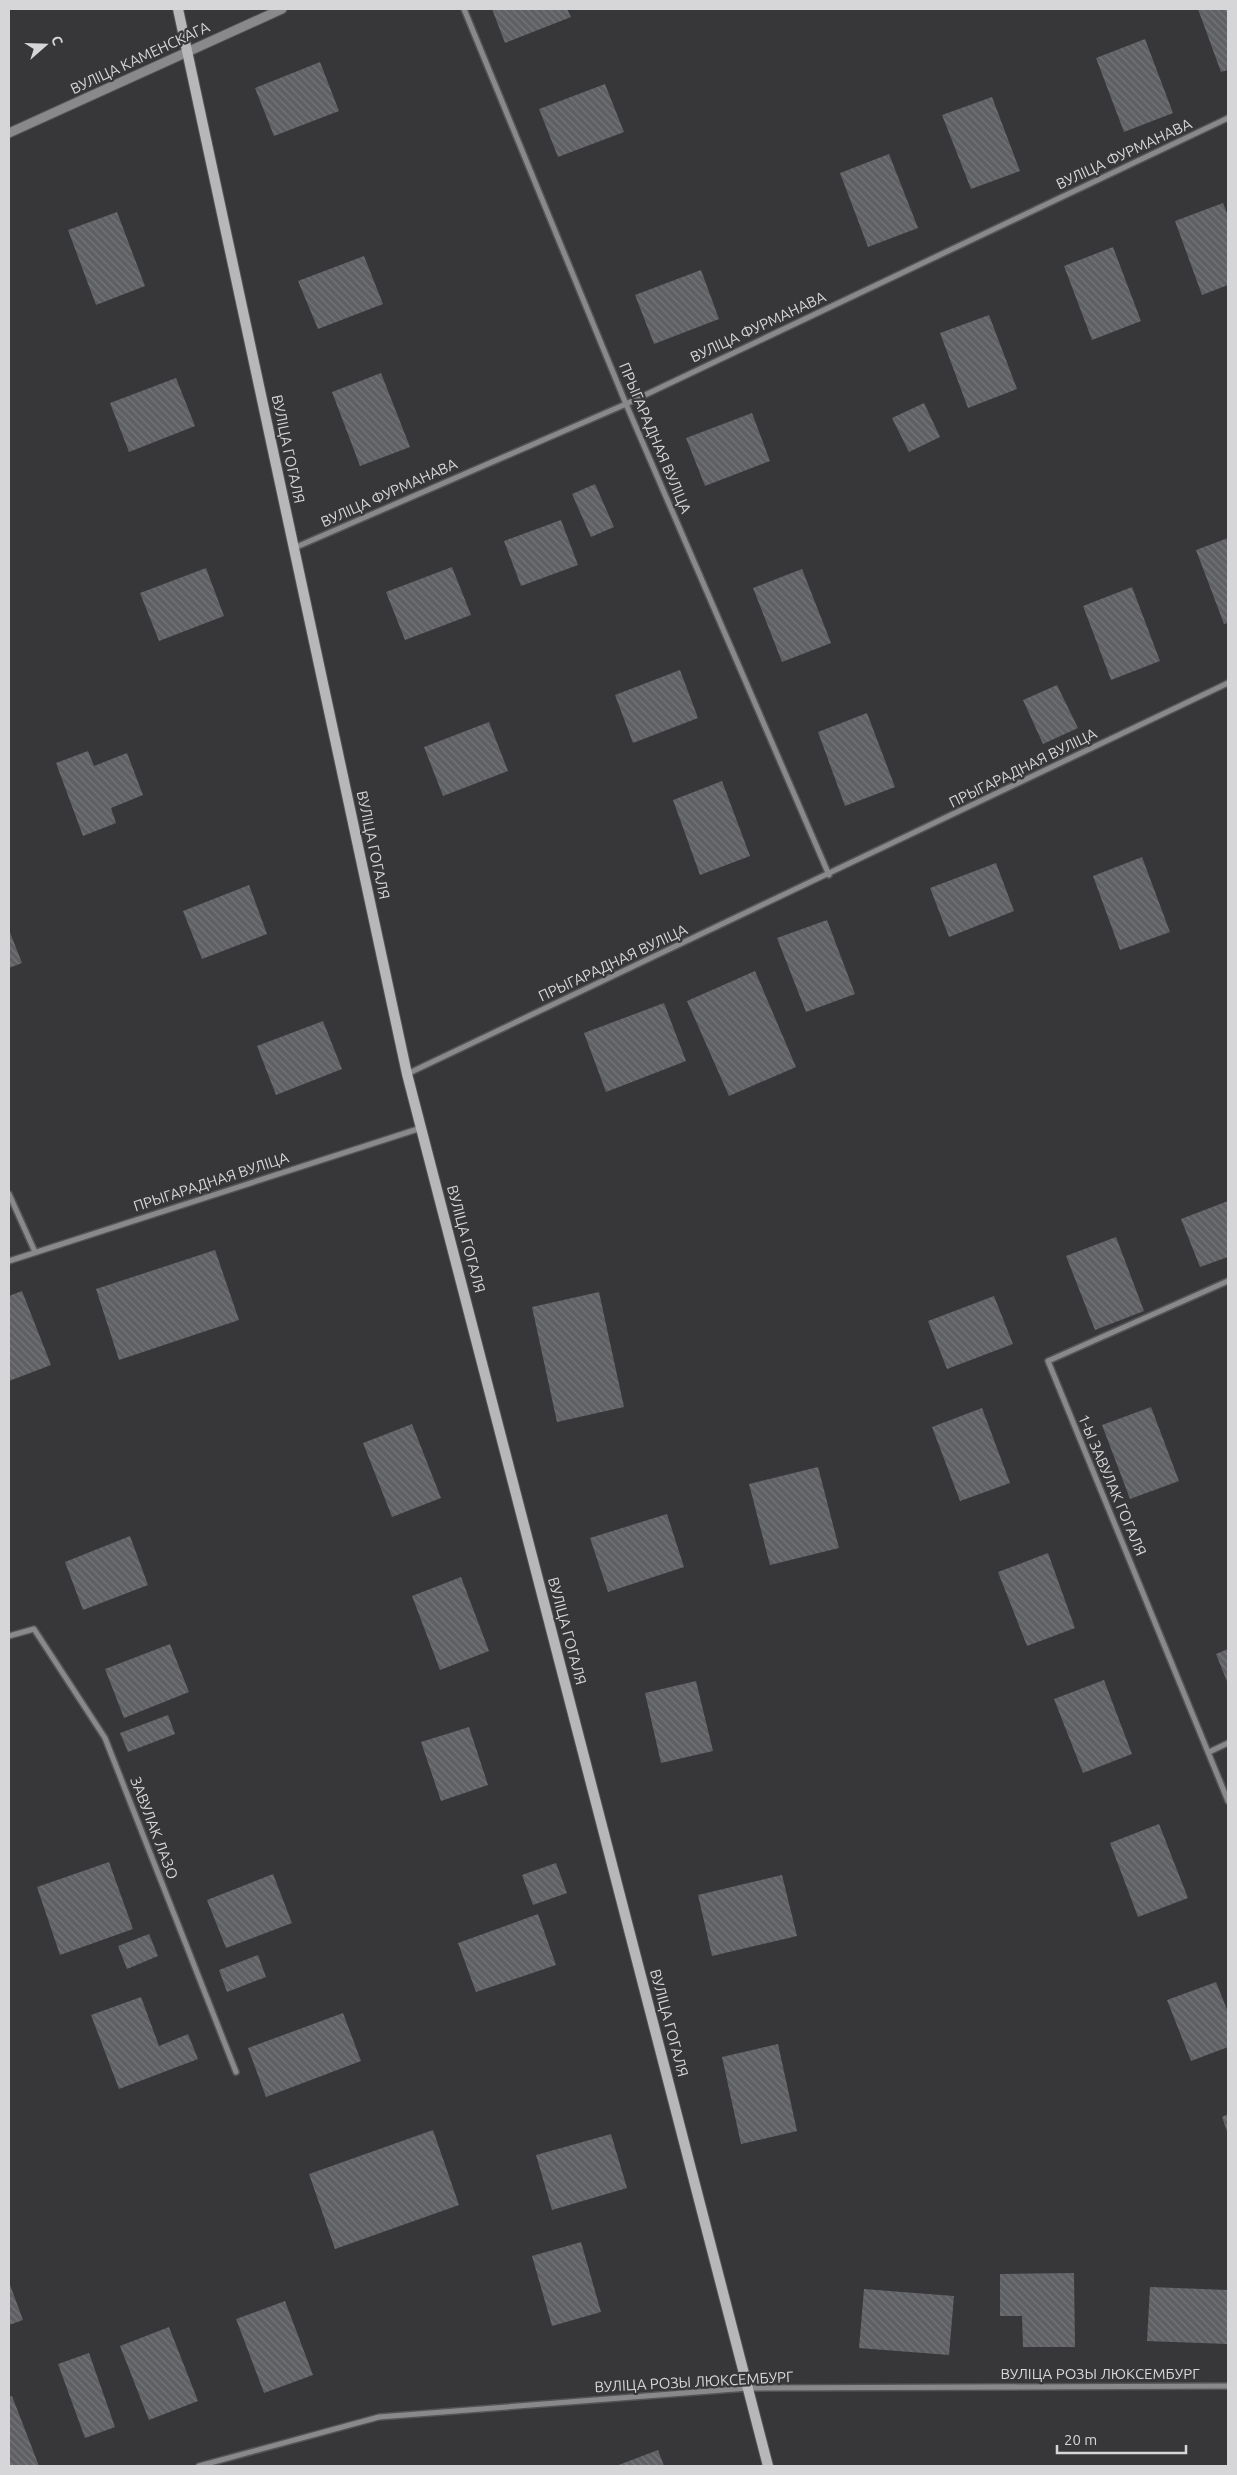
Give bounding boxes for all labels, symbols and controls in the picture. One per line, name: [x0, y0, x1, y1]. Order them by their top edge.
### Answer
street label: ВУЛІЦА КАМЕНСКАГА: [68, 18, 212, 97]
north arrow: [20, 20, 70, 70]
text: С: [48, 34, 66, 48]
street label: ВУЛІЦА ФУРМАНАВА: [1053, 115, 1194, 192]
street label: ВУЛІЦА ФУРМАНАВА: [687, 288, 828, 365]
street label: ПРЫГАРАДНАЯ ВУЛІЦА: [616, 360, 695, 516]
street label: ВУЛІЦА ГОГАЛЯ: [269, 393, 308, 505]
street label: ВУЛІЦА ФУРМАНАВА: [318, 455, 460, 530]
street label: ПРЫГАРАДНАЯ ВУЛІЦА: [946, 724, 1100, 811]
street label: ВУЛІЦА ГОГАЛЯ: [354, 789, 393, 901]
street label: ПРЫГАРАДНАЯ ВУЛІЦА: [536, 920, 690, 1005]
street label: ПРЫГАРАДНАЯ ВУЛІЦА: [131, 1148, 291, 1215]
street label: ВУЛІЦА ГОГАЛЯ: [444, 1183, 489, 1295]
street label: 1-Ы ЗАВУЛАК ГОГАЛЯ: [1075, 1412, 1150, 1558]
street label: ВУЛІЦА ГОГАЛЯ: [545, 1575, 590, 1687]
street label: ЗАВУЛАК ЛАЗО: [127, 1774, 182, 1881]
street label: ВУЛІЦА ГОГАЛЯ: [647, 1967, 692, 2079]
street label: ВУЛІЦА РОЗЫ ЛЮКСЕМБУРГ: [1000, 2365, 1200, 2382]
street label: ВУЛІЦА РОЗЫ ЛЮКСЕМБУРГ: [594, 2368, 794, 2395]
scale bar: [1057, 2422, 1186, 2454]
text: 20 m: [1064, 2431, 1097, 2448]

